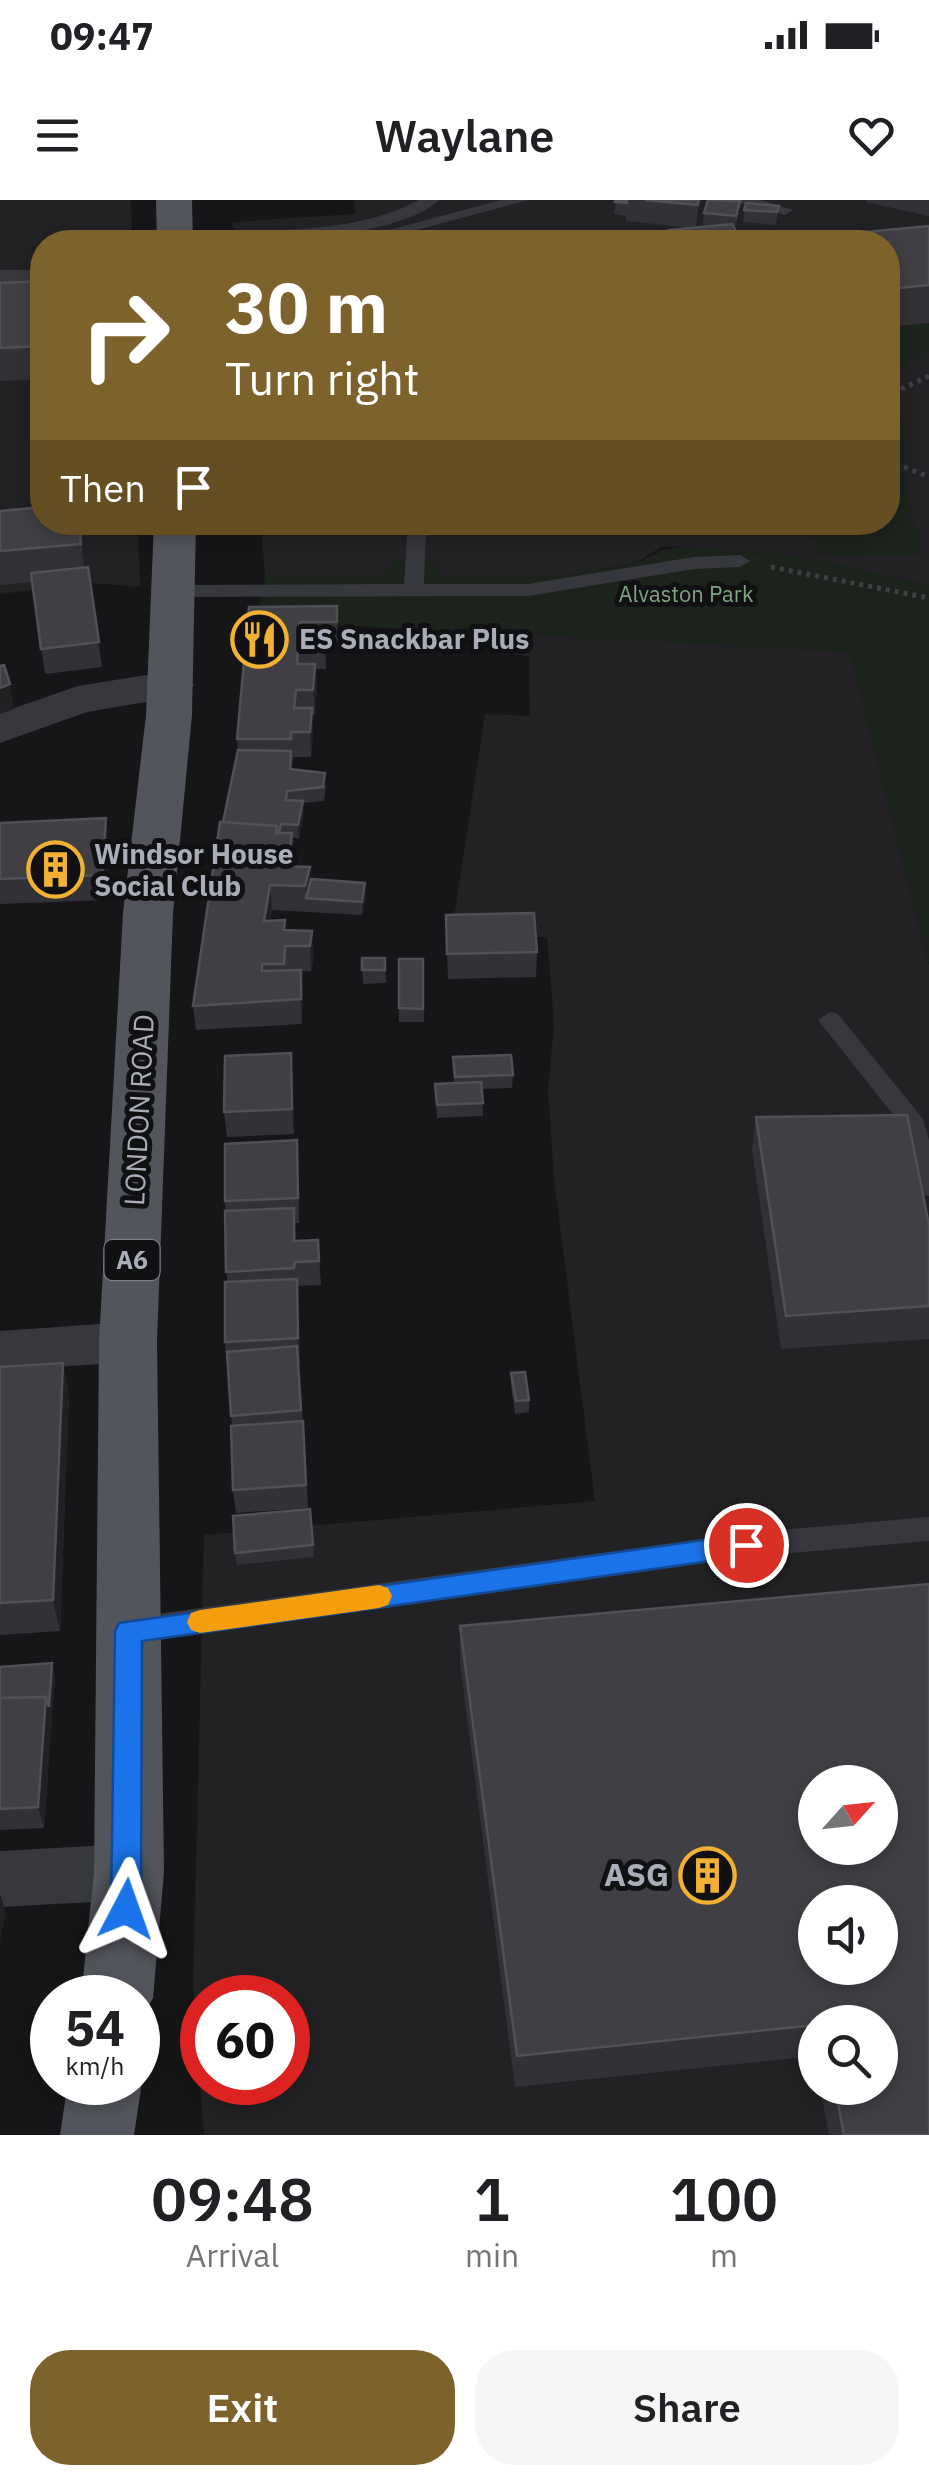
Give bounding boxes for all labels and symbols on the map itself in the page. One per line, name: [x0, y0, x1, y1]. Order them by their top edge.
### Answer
park label: Alvaston Park: [619, 579, 754, 608]
restaurant icon: ES Snackbar Plus: [230, 609, 290, 669]
place label: ES Snackbar Plus: [299, 620, 529, 657]
place label: Windsor House Social Club: [94, 835, 293, 904]
building icon: Windsor House Social Club: [25, 840, 85, 900]
street label: LONDON ROAD: [115, 1013, 162, 1207]
road number: A6: [104, 1240, 160, 1280]
pin: [704, 1503, 789, 1588]
north arrow: [798, 1765, 898, 1865]
building icon: ASG: [678, 1845, 738, 1905]
place label: ASG: [604, 1853, 669, 1895]
position arrow: [74, 1857, 178, 1961]
speed limit sign: 60: [180, 1975, 310, 2105]

